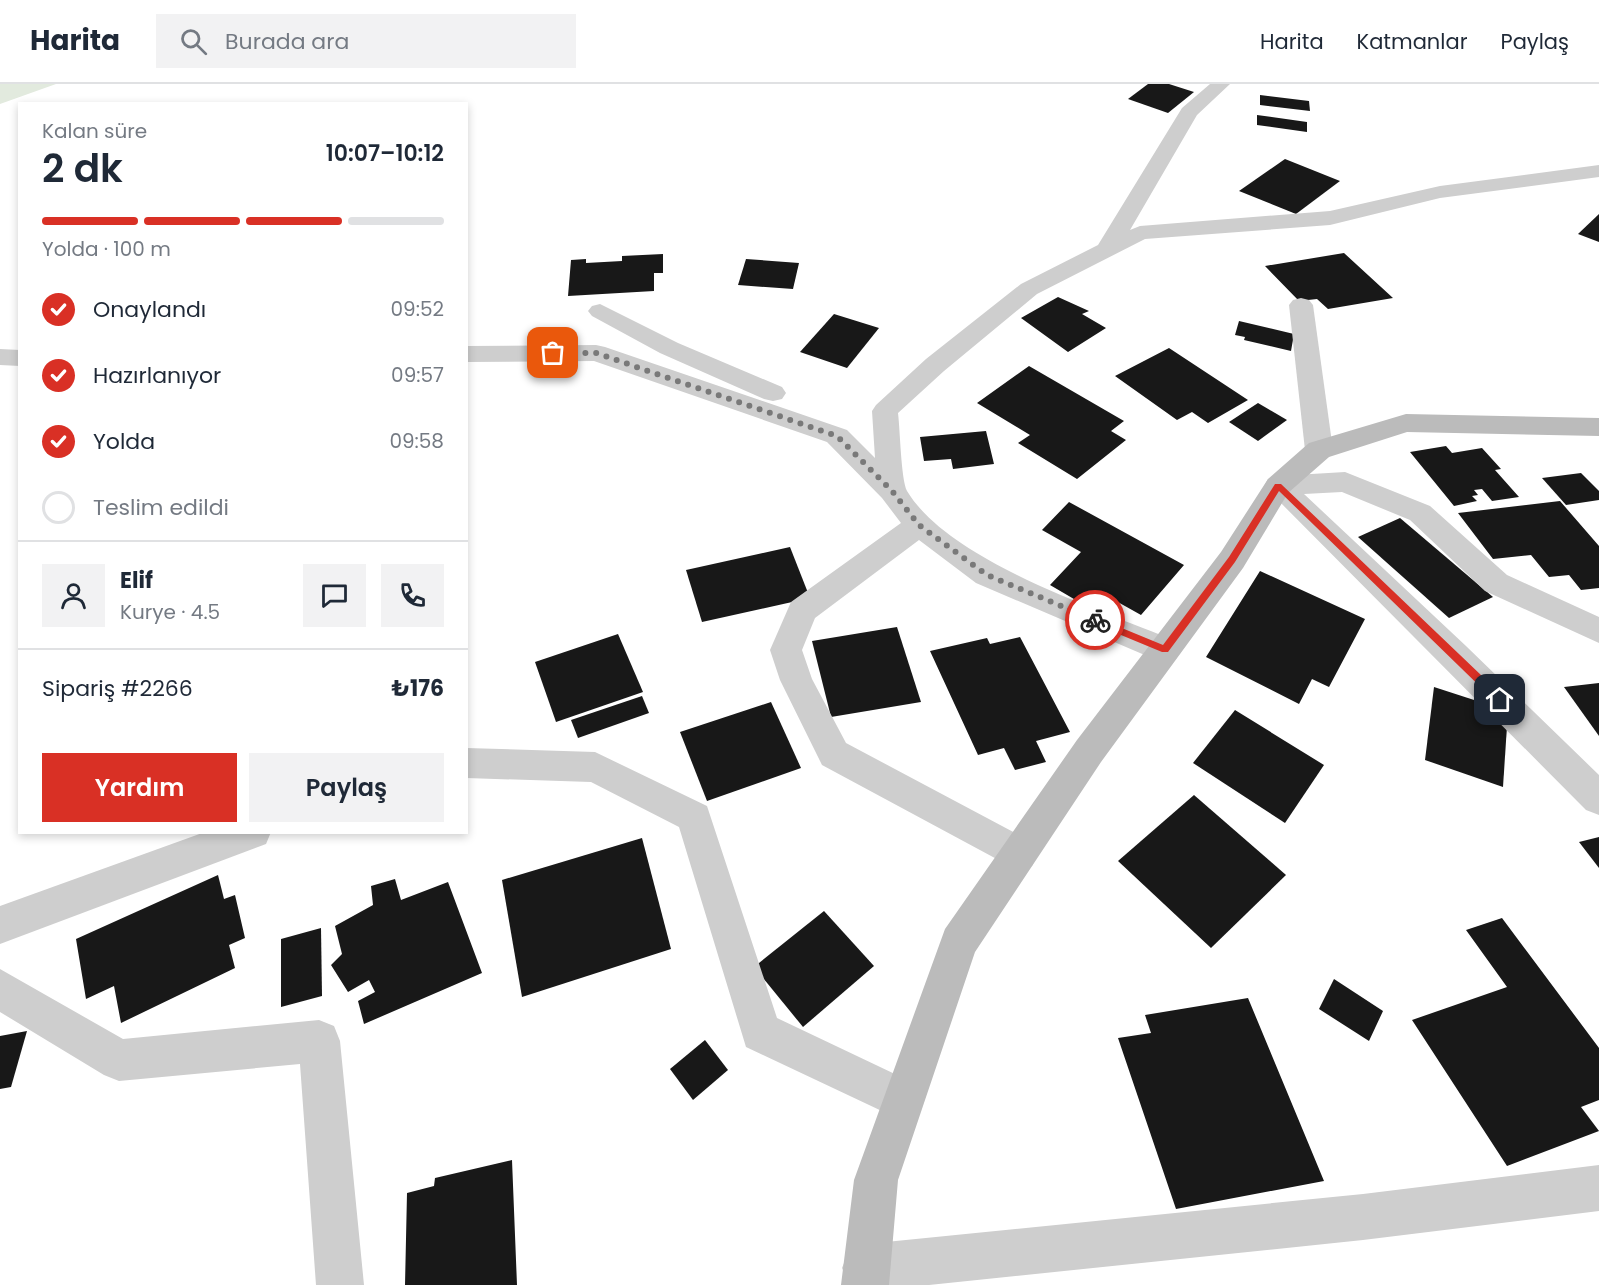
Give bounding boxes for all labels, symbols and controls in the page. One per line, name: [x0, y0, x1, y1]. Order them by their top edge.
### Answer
search box: [156, 14, 576, 68]
text: Harita: [30, 21, 120, 60]
icon: search: [177, 25, 210, 58]
text: Burada ara: [225, 26, 349, 57]
text: Harita: [1260, 27, 1324, 56]
text: Katmanlar: [1357, 27, 1467, 56]
text: Paylaş: [1500, 27, 1569, 56]
text: Kalan süre: [42, 117, 147, 145]
text: 10:07–10:12: [326, 138, 444, 169]
text: 2 dk: [42, 141, 123, 196]
text: Yolda · 100 m: [42, 235, 171, 263]
icon: check: [42, 293, 75, 326]
text: Onaylandı: [93, 294, 206, 325]
text: 09:52: [391, 295, 444, 323]
pin: [527, 327, 578, 378]
icon: bag: [536, 336, 569, 369]
icon: check: [42, 359, 75, 392]
text: Hazırlanıyor: [93, 360, 221, 391]
text: 09:57: [391, 361, 444, 389]
icon: check: [42, 425, 75, 458]
text: Yolda: [93, 426, 155, 457]
text: 09:58: [389, 427, 444, 455]
text: Teslim edildi: [93, 492, 229, 523]
button: person: [42, 564, 105, 627]
button: chat: [303, 564, 366, 627]
button: phone: [381, 564, 444, 627]
text: Elif: [120, 565, 153, 596]
courier: [1065, 590, 1125, 650]
text: Kurye · 4.5: [120, 598, 220, 626]
icon: bike: [1079, 604, 1112, 637]
text: Sipariş #2266: [42, 673, 193, 704]
text: ₺176: [392, 673, 444, 704]
pin: [1474, 674, 1525, 725]
icon: home: [1483, 683, 1516, 716]
button: Yardım: [42, 753, 237, 822]
button: Paylaş: [249, 753, 444, 822]

